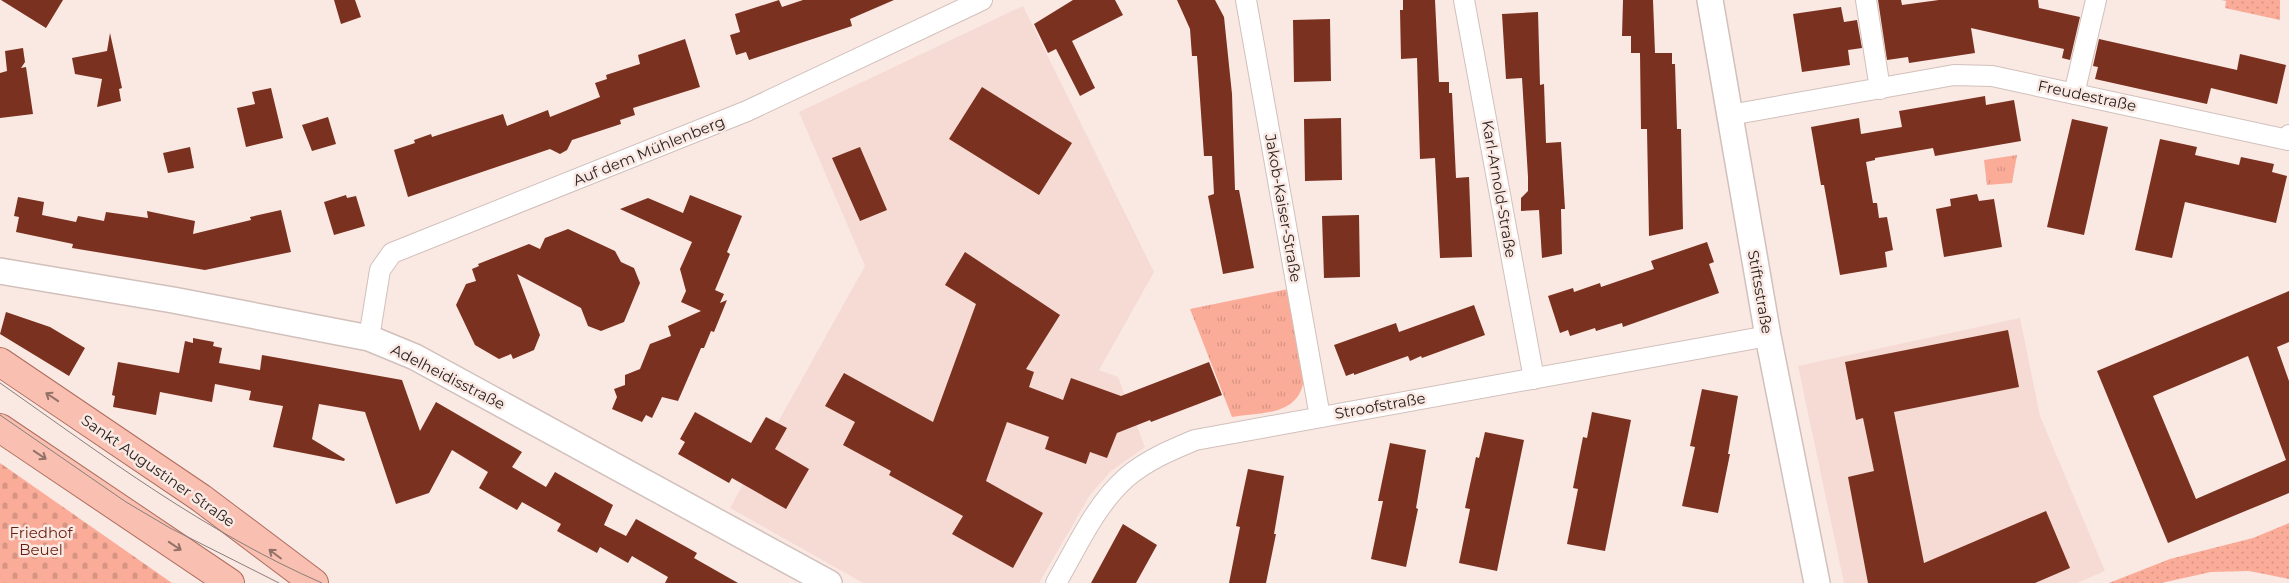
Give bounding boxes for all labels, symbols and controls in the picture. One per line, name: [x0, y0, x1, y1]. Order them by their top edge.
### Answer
street label: Freudestraße: [2036, 76, 2138, 115]
street label: Auf dem Mühlenberg: [570, 111, 727, 190]
street label: Karl-Arnold-Straße: [1478, 119, 1521, 259]
street label: Jakob-Kaiser-Straße: [1261, 131, 1306, 284]
street label: Stiftsstraße: [1744, 249, 1777, 335]
street label: Adelheidisstraße: [388, 340, 508, 413]
street label: Stroofstraße: [1333, 388, 1427, 423]
one-way arrow: [45, 392, 59, 402]
street label: Sankt Augustiner Straße: [78, 410, 239, 531]
one-way arrow: [33, 450, 47, 460]
park label: Friedhof Beuel: [9, 523, 73, 559]
one-way arrow: [168, 541, 182, 551]
one-way arrow: [268, 549, 282, 559]

